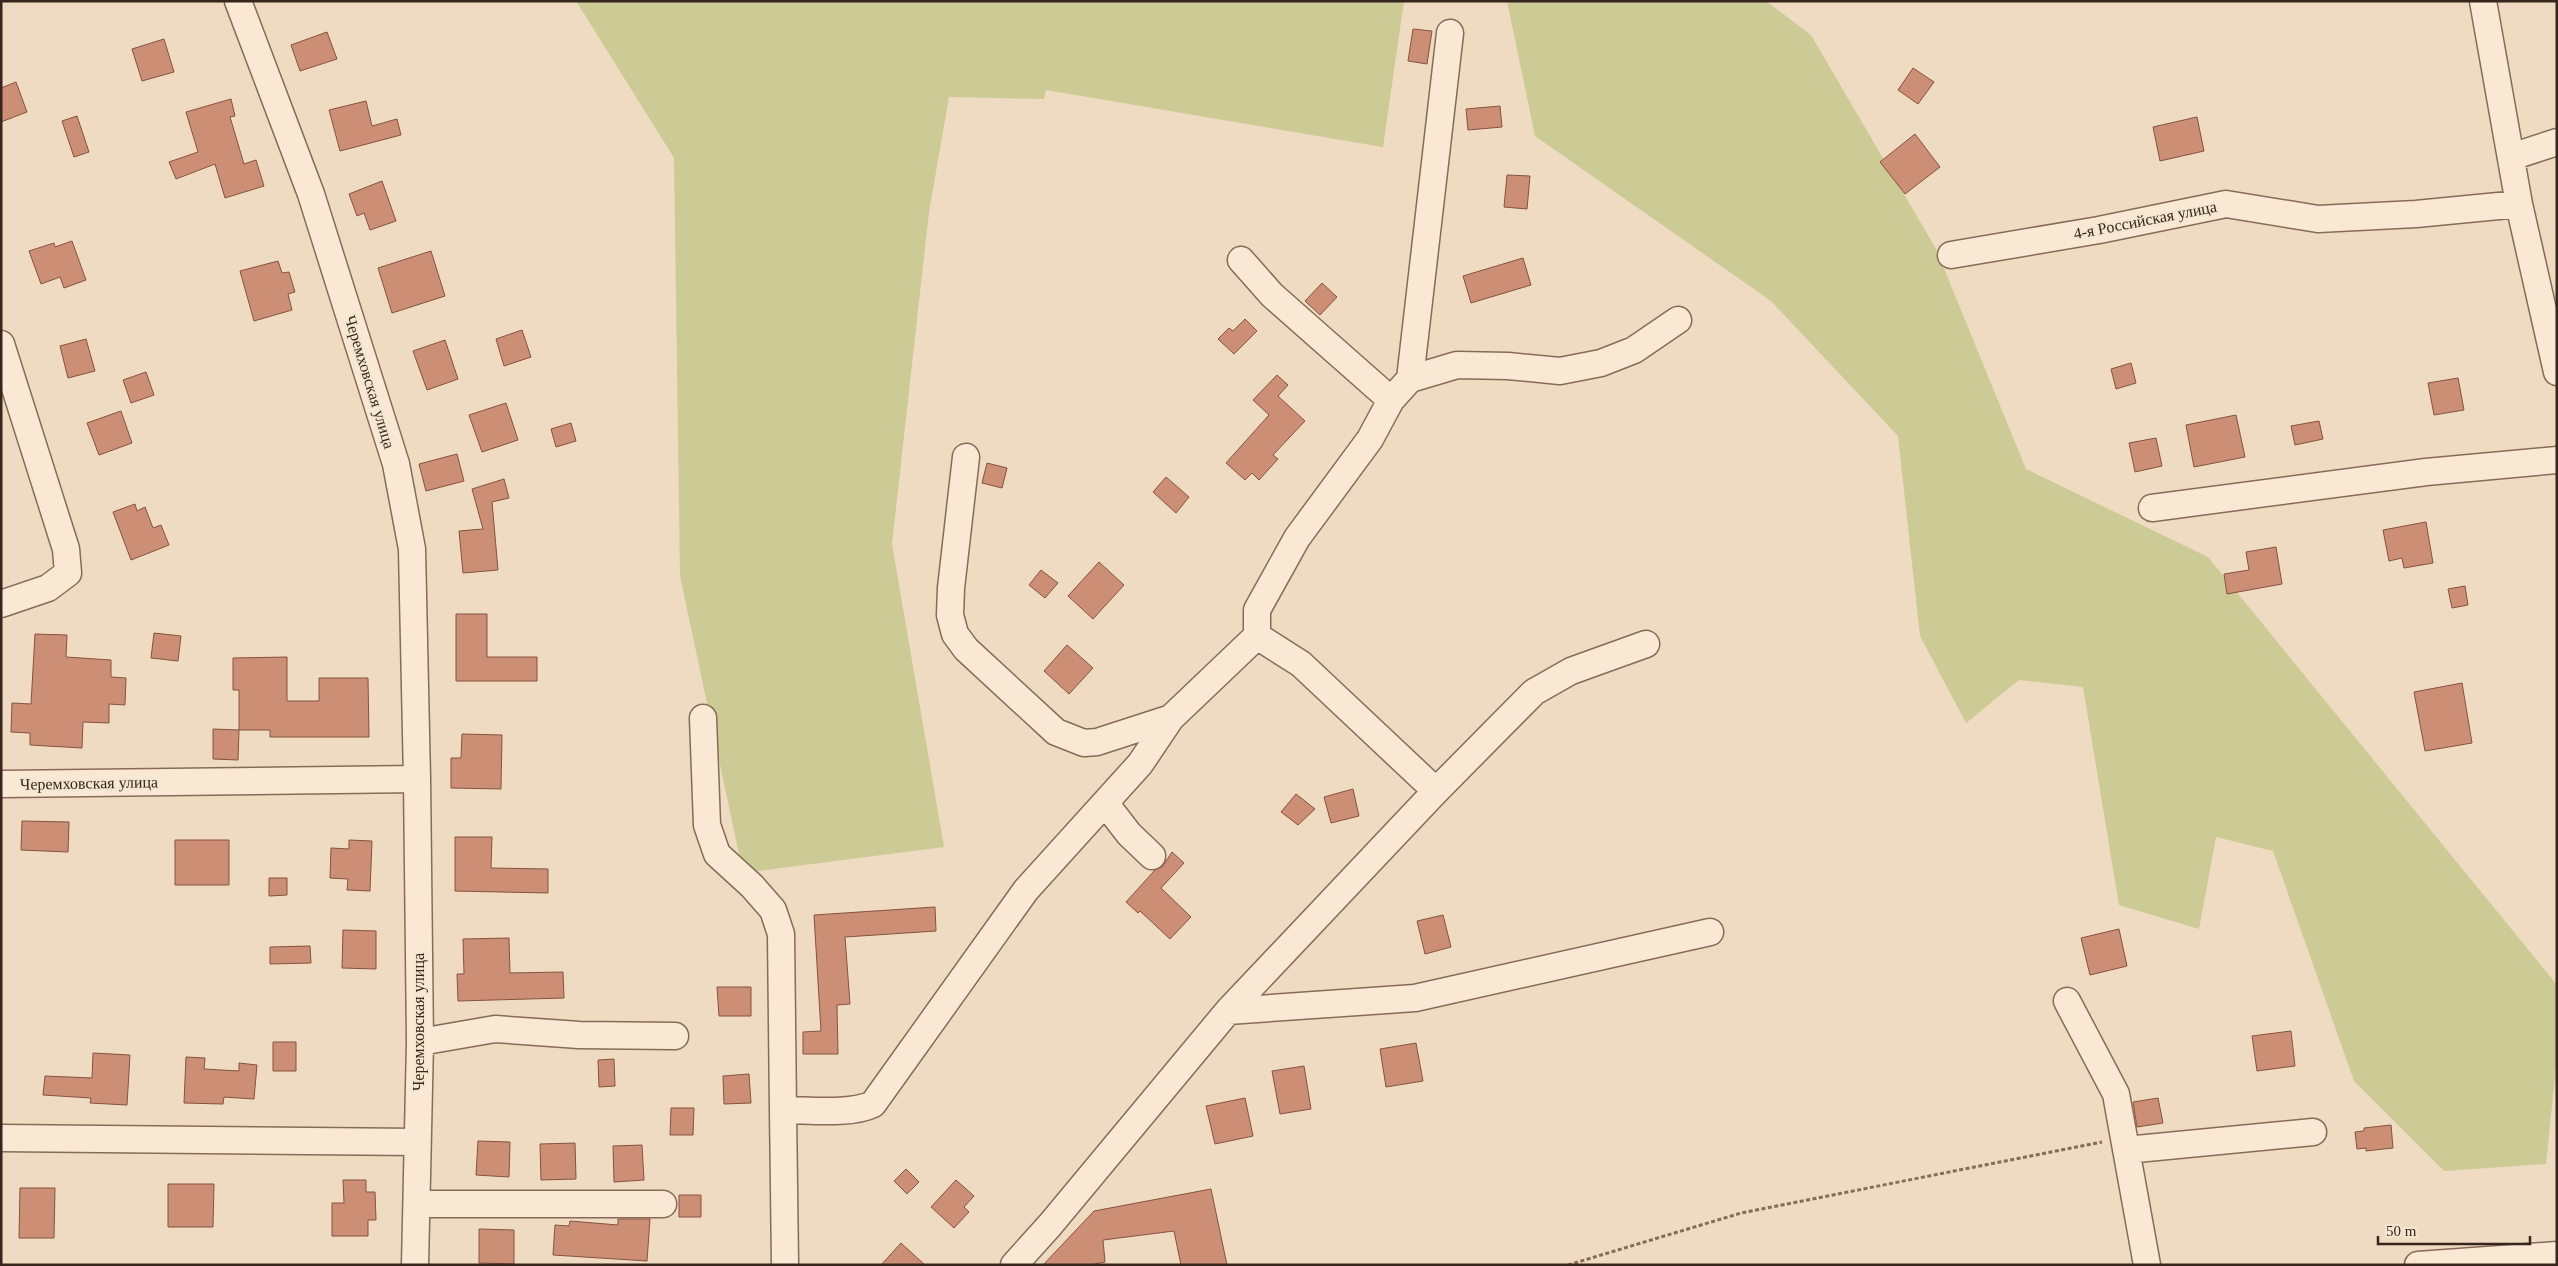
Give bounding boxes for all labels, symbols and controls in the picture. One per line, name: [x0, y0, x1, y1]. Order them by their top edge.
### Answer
street label: 4-я Российская улица: [2072, 198, 2218, 243]
street label: Черемховская улица: [341, 313, 398, 451]
street label: Черемховская улица: [20, 773, 158, 794]
street label: Черемховская улица: [410, 953, 428, 1091]
scale bar: [2378, 1214, 2530, 1246]
text: 50 m: [2386, 1223, 2417, 1239]

